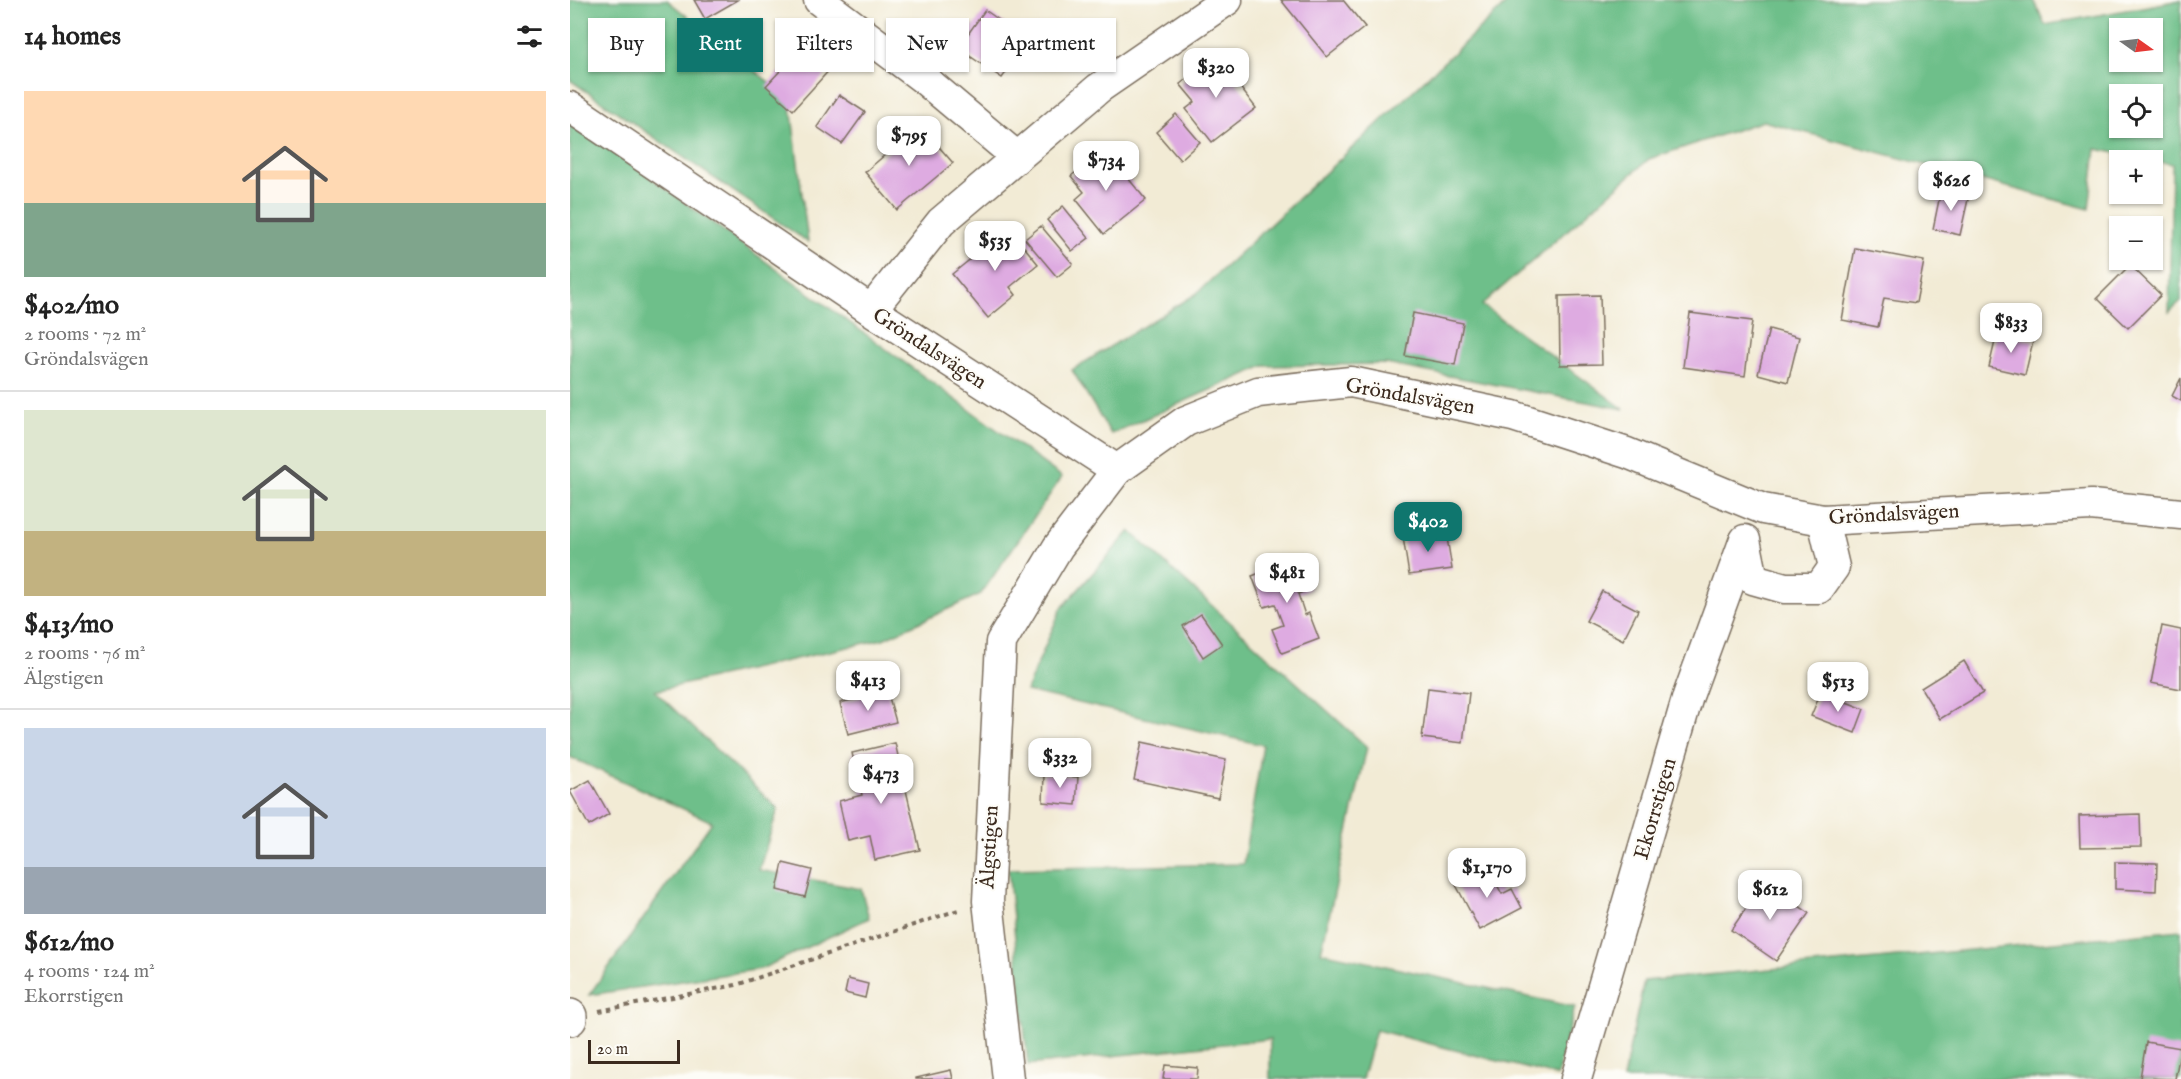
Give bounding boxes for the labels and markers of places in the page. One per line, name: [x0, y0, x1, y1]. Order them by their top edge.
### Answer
pin: $320: [1180, 48, 1252, 99]
pin: $795: [873, 116, 945, 167]
pin: $734: [1070, 141, 1142, 192]
pin: $626: [1915, 161, 1987, 212]
pin: $535: [959, 221, 1031, 272]
pin: $833: [1975, 303, 2047, 354]
pin: $402: [1392, 502, 1464, 553]
pin: $481: [1251, 553, 1323, 604]
pin: $413: [832, 661, 904, 712]
pin: $513: [1802, 662, 1874, 713]
pin: $332: [1024, 738, 1096, 789]
pin: $473: [845, 754, 917, 805]
pin: $1,170: [1438, 848, 1536, 899]
pin: $612: [1734, 870, 1806, 921]

